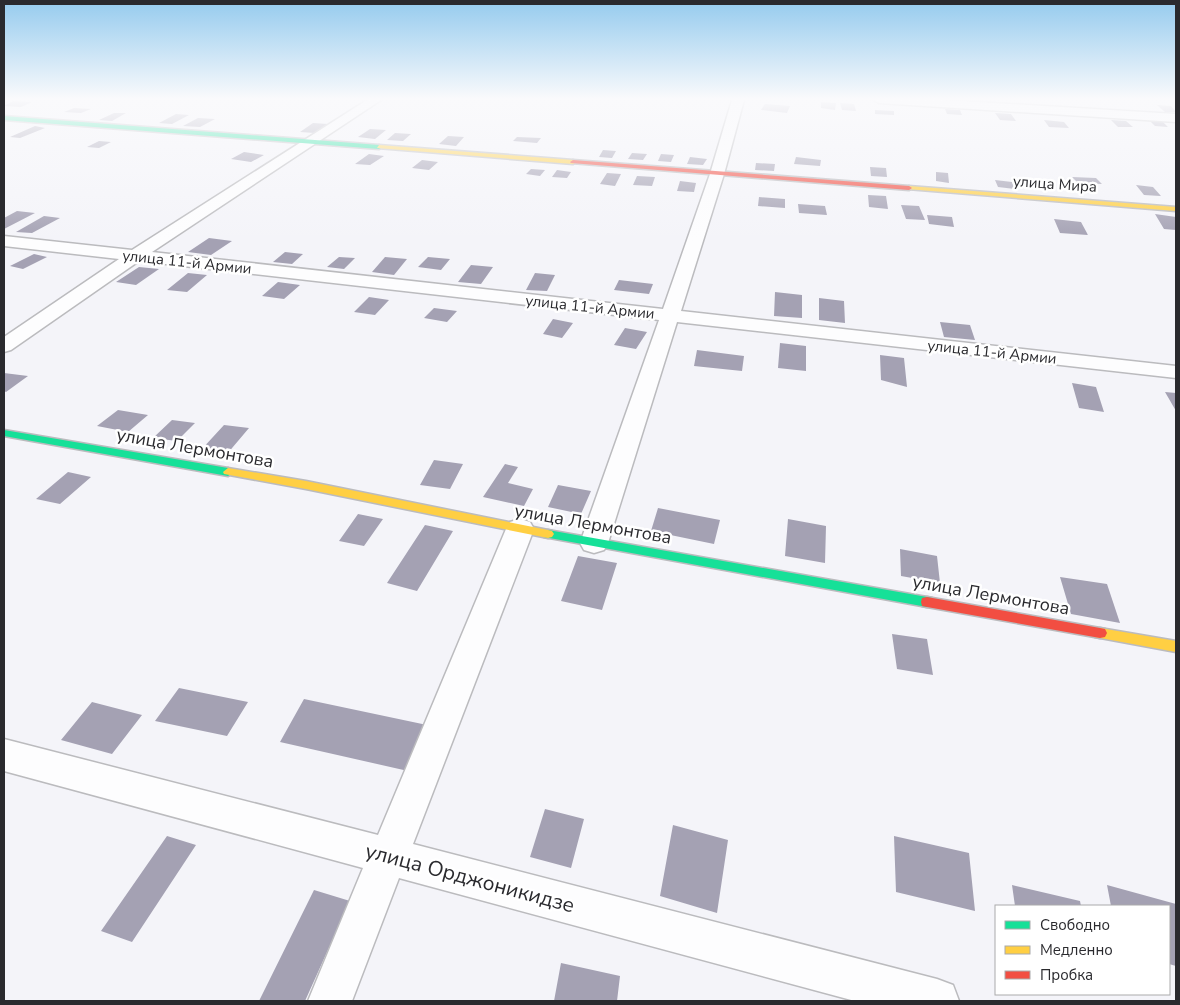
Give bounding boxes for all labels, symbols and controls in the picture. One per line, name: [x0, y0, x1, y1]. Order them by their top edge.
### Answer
street label: улица Мира: [1012, 171, 1098, 197]
street label: улица 11-й Армии: [121, 245, 253, 279]
street label: улица 11-й Армии: [524, 290, 656, 324]
street label: улица 11-й Армии: [926, 335, 1058, 369]
street label: улица Лермонтова: [115, 422, 275, 474]
street label: улица Лермонтова: [513, 498, 673, 550]
street label: улица Лермонтова: [911, 569, 1071, 621]
street label: улица Орджоникидзе: [362, 837, 578, 919]
legend: [995, 905, 1170, 995]
text: Свободно: [1040, 915, 1110, 935]
text: Медленно: [1040, 940, 1113, 960]
text: Пробка: [1040, 965, 1093, 985]

